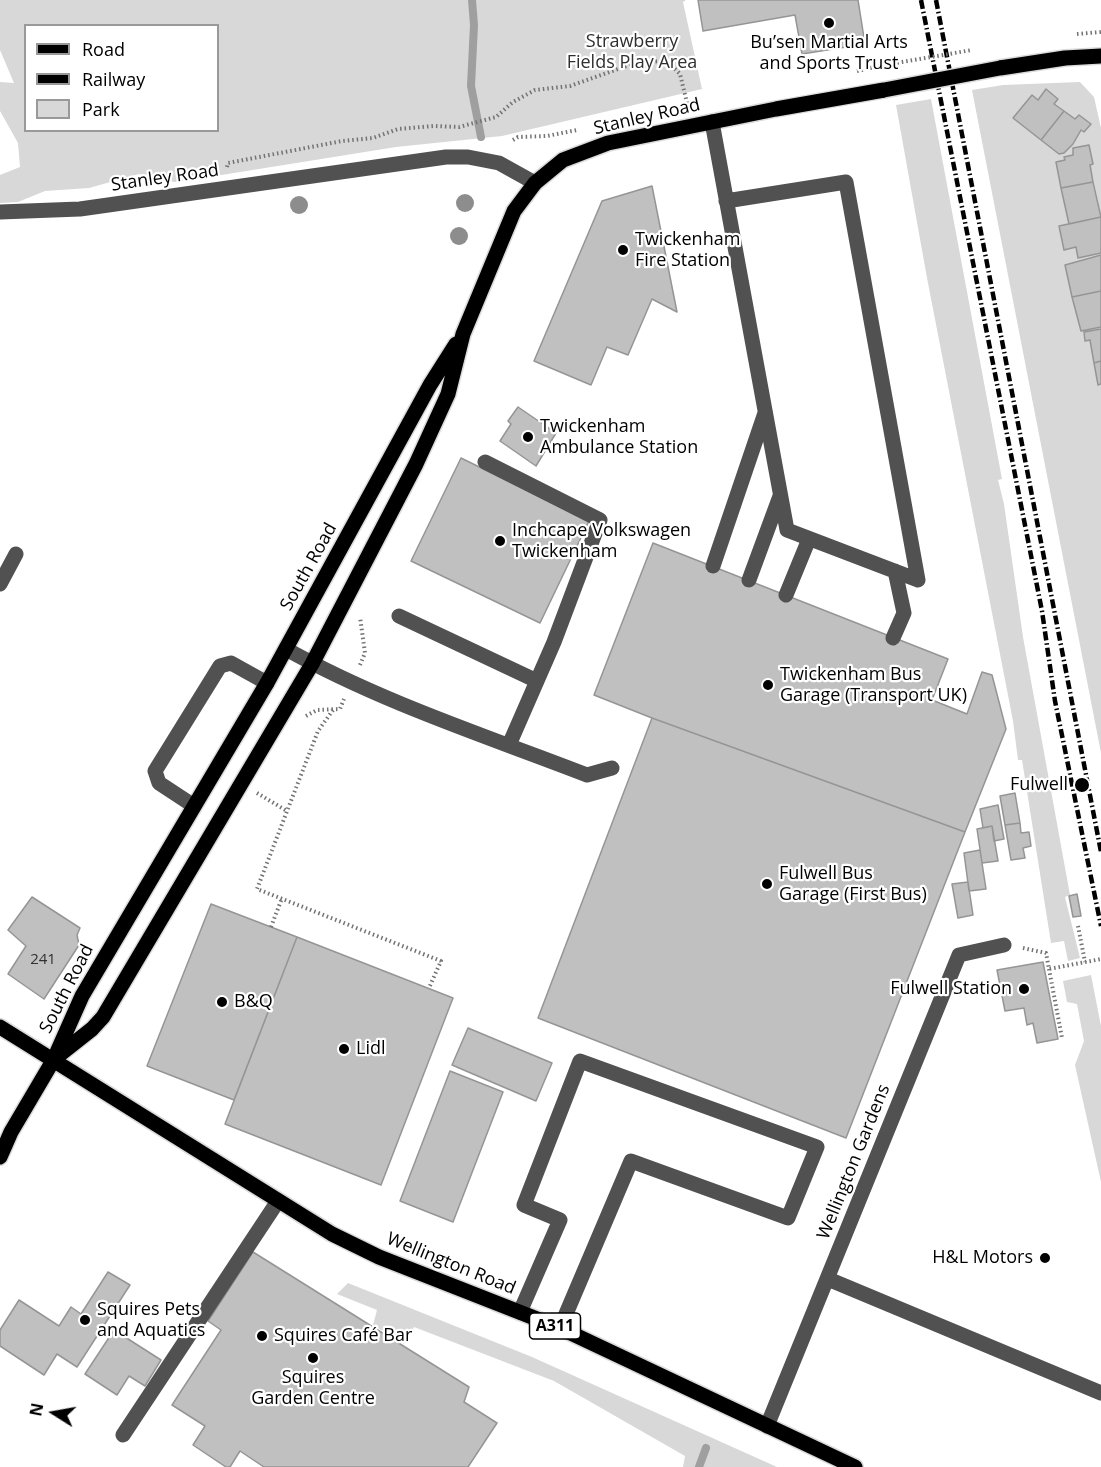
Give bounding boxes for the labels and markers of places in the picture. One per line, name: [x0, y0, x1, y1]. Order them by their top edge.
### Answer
marker: Bu’sen Martial Arts and Sports Trust: [822, 16, 836, 30]
place label: Bu’sen Martial Arts and Sports Trust: [750, 32, 908, 74]
place label: Twickenham Fire Station: [635, 229, 740, 272]
marker: Twickenham Fire Station: [616, 243, 630, 257]
place label: Twickenham Ambulance Station: [540, 416, 698, 458]
marker: Twickenham Ambulance Station: [521, 430, 535, 444]
place label: Inchcape Volkswagen Twickenham: [512, 520, 691, 562]
marker: Inchcape Volkswagen Twickenham: [493, 534, 507, 548]
place label: Twickenham Bus Garage (Transport UK): [780, 664, 967, 706]
marker: Twickenham Bus Garage (Transport UK): [761, 678, 775, 692]
place label: Fulwell: [1010, 774, 1068, 796]
marker: Fulwell: [1073, 776, 1091, 794]
place label: Fulwell Bus Garage (First Bus): [779, 863, 927, 906]
marker: Fulwell Bus Garage (First Bus): [760, 877, 774, 891]
place label: Fulwell Station: [890, 978, 1012, 1000]
marker: Fulwell Station: [1017, 982, 1031, 996]
place label: B&Q: [234, 991, 273, 1013]
marker: B&Q: [215, 995, 229, 1009]
place label: Lidl: [356, 1038, 385, 1060]
marker: Lidl: [337, 1042, 351, 1056]
place label: H&L Motors: [932, 1247, 1033, 1269]
marker: H&L Motors: [1038, 1251, 1052, 1265]
place label: Squires Pets and Aquatics: [97, 1299, 205, 1342]
marker: Squires Pets and Aquatics: [78, 1313, 92, 1327]
place label: Squires Café Bar: [274, 1325, 412, 1347]
marker: Squires Café Bar: [255, 1329, 269, 1343]
marker: Squires Garden Centre: [306, 1351, 320, 1365]
place label: Squires Garden Centre: [251, 1367, 375, 1410]

